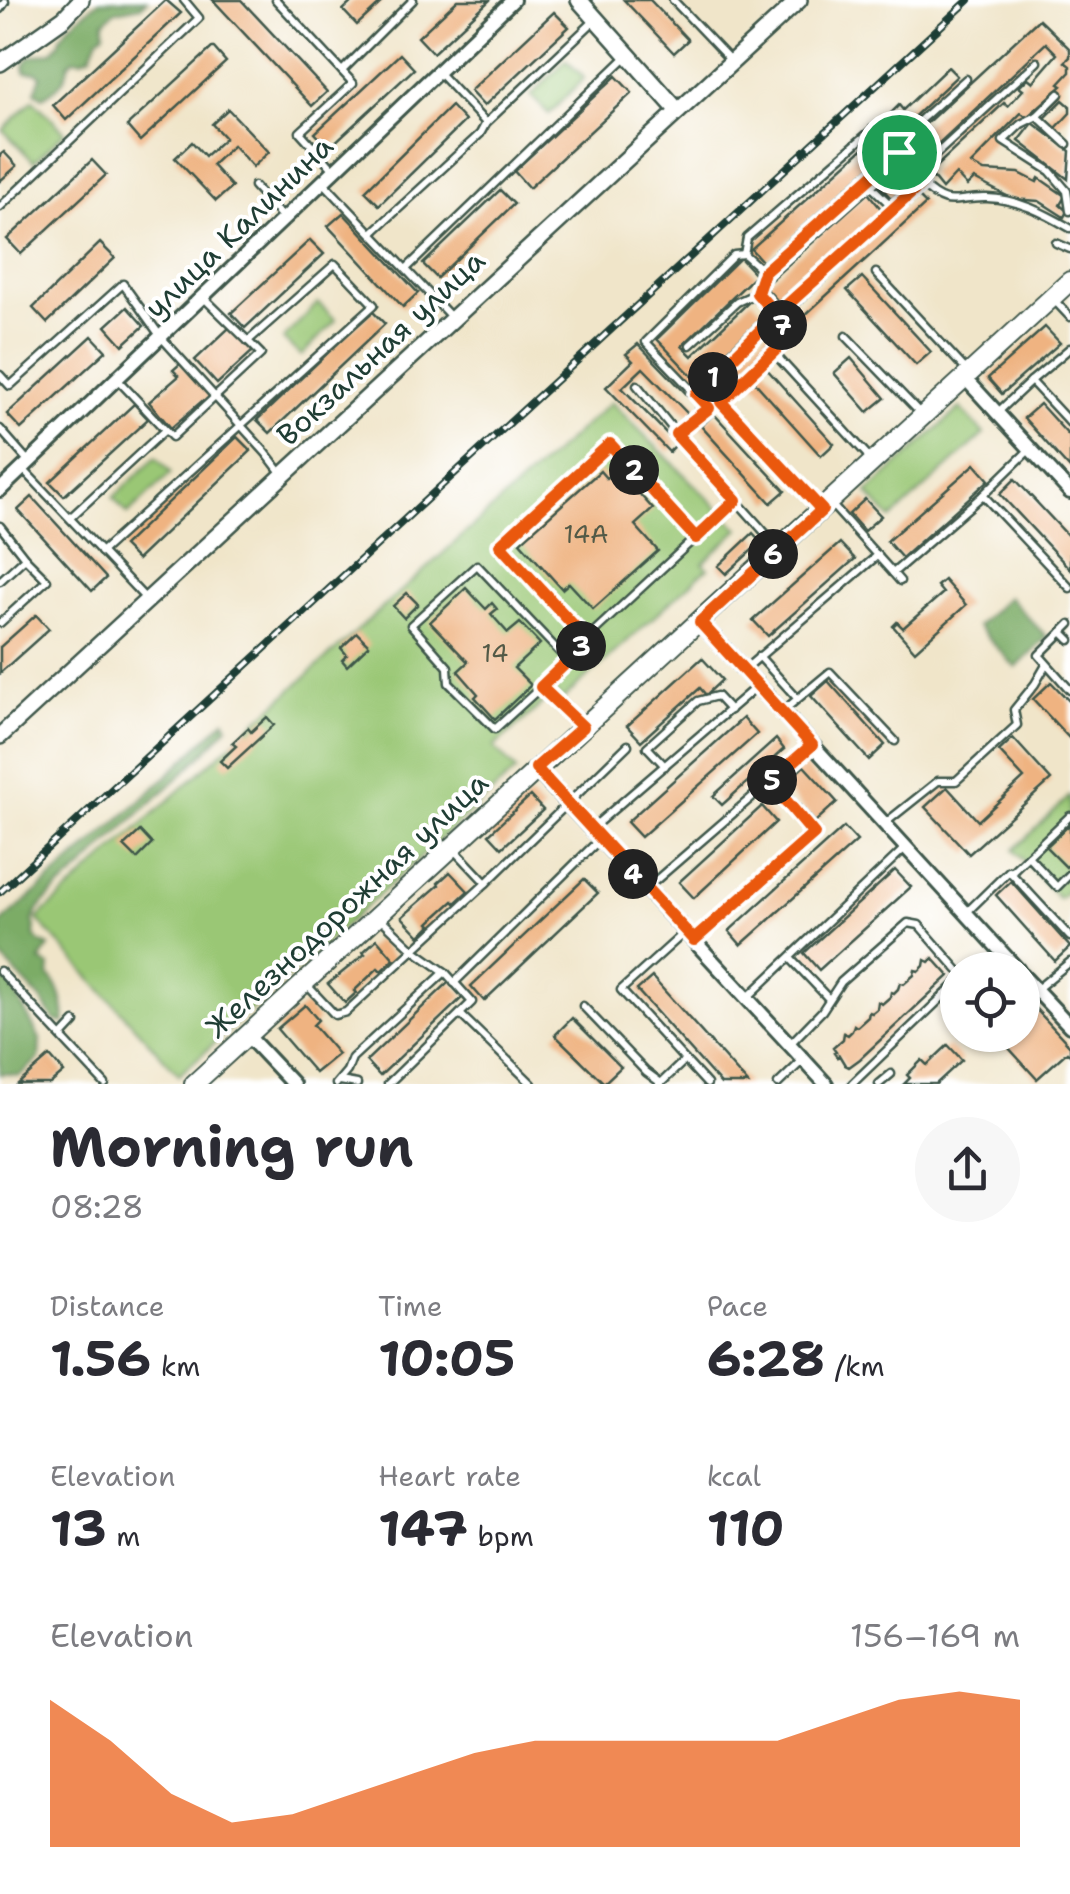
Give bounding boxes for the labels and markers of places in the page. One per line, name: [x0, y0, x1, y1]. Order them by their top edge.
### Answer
pin: [857, 110, 942, 195]
pin: 7: [757, 300, 807, 350]
pin: 1: [688, 352, 738, 402]
pin: 2: [609, 445, 659, 495]
pin: 6: [748, 529, 798, 579]
pin: 3: [556, 621, 606, 671]
pin: 5: [747, 755, 797, 805]
pin: 4: [608, 849, 658, 899]

